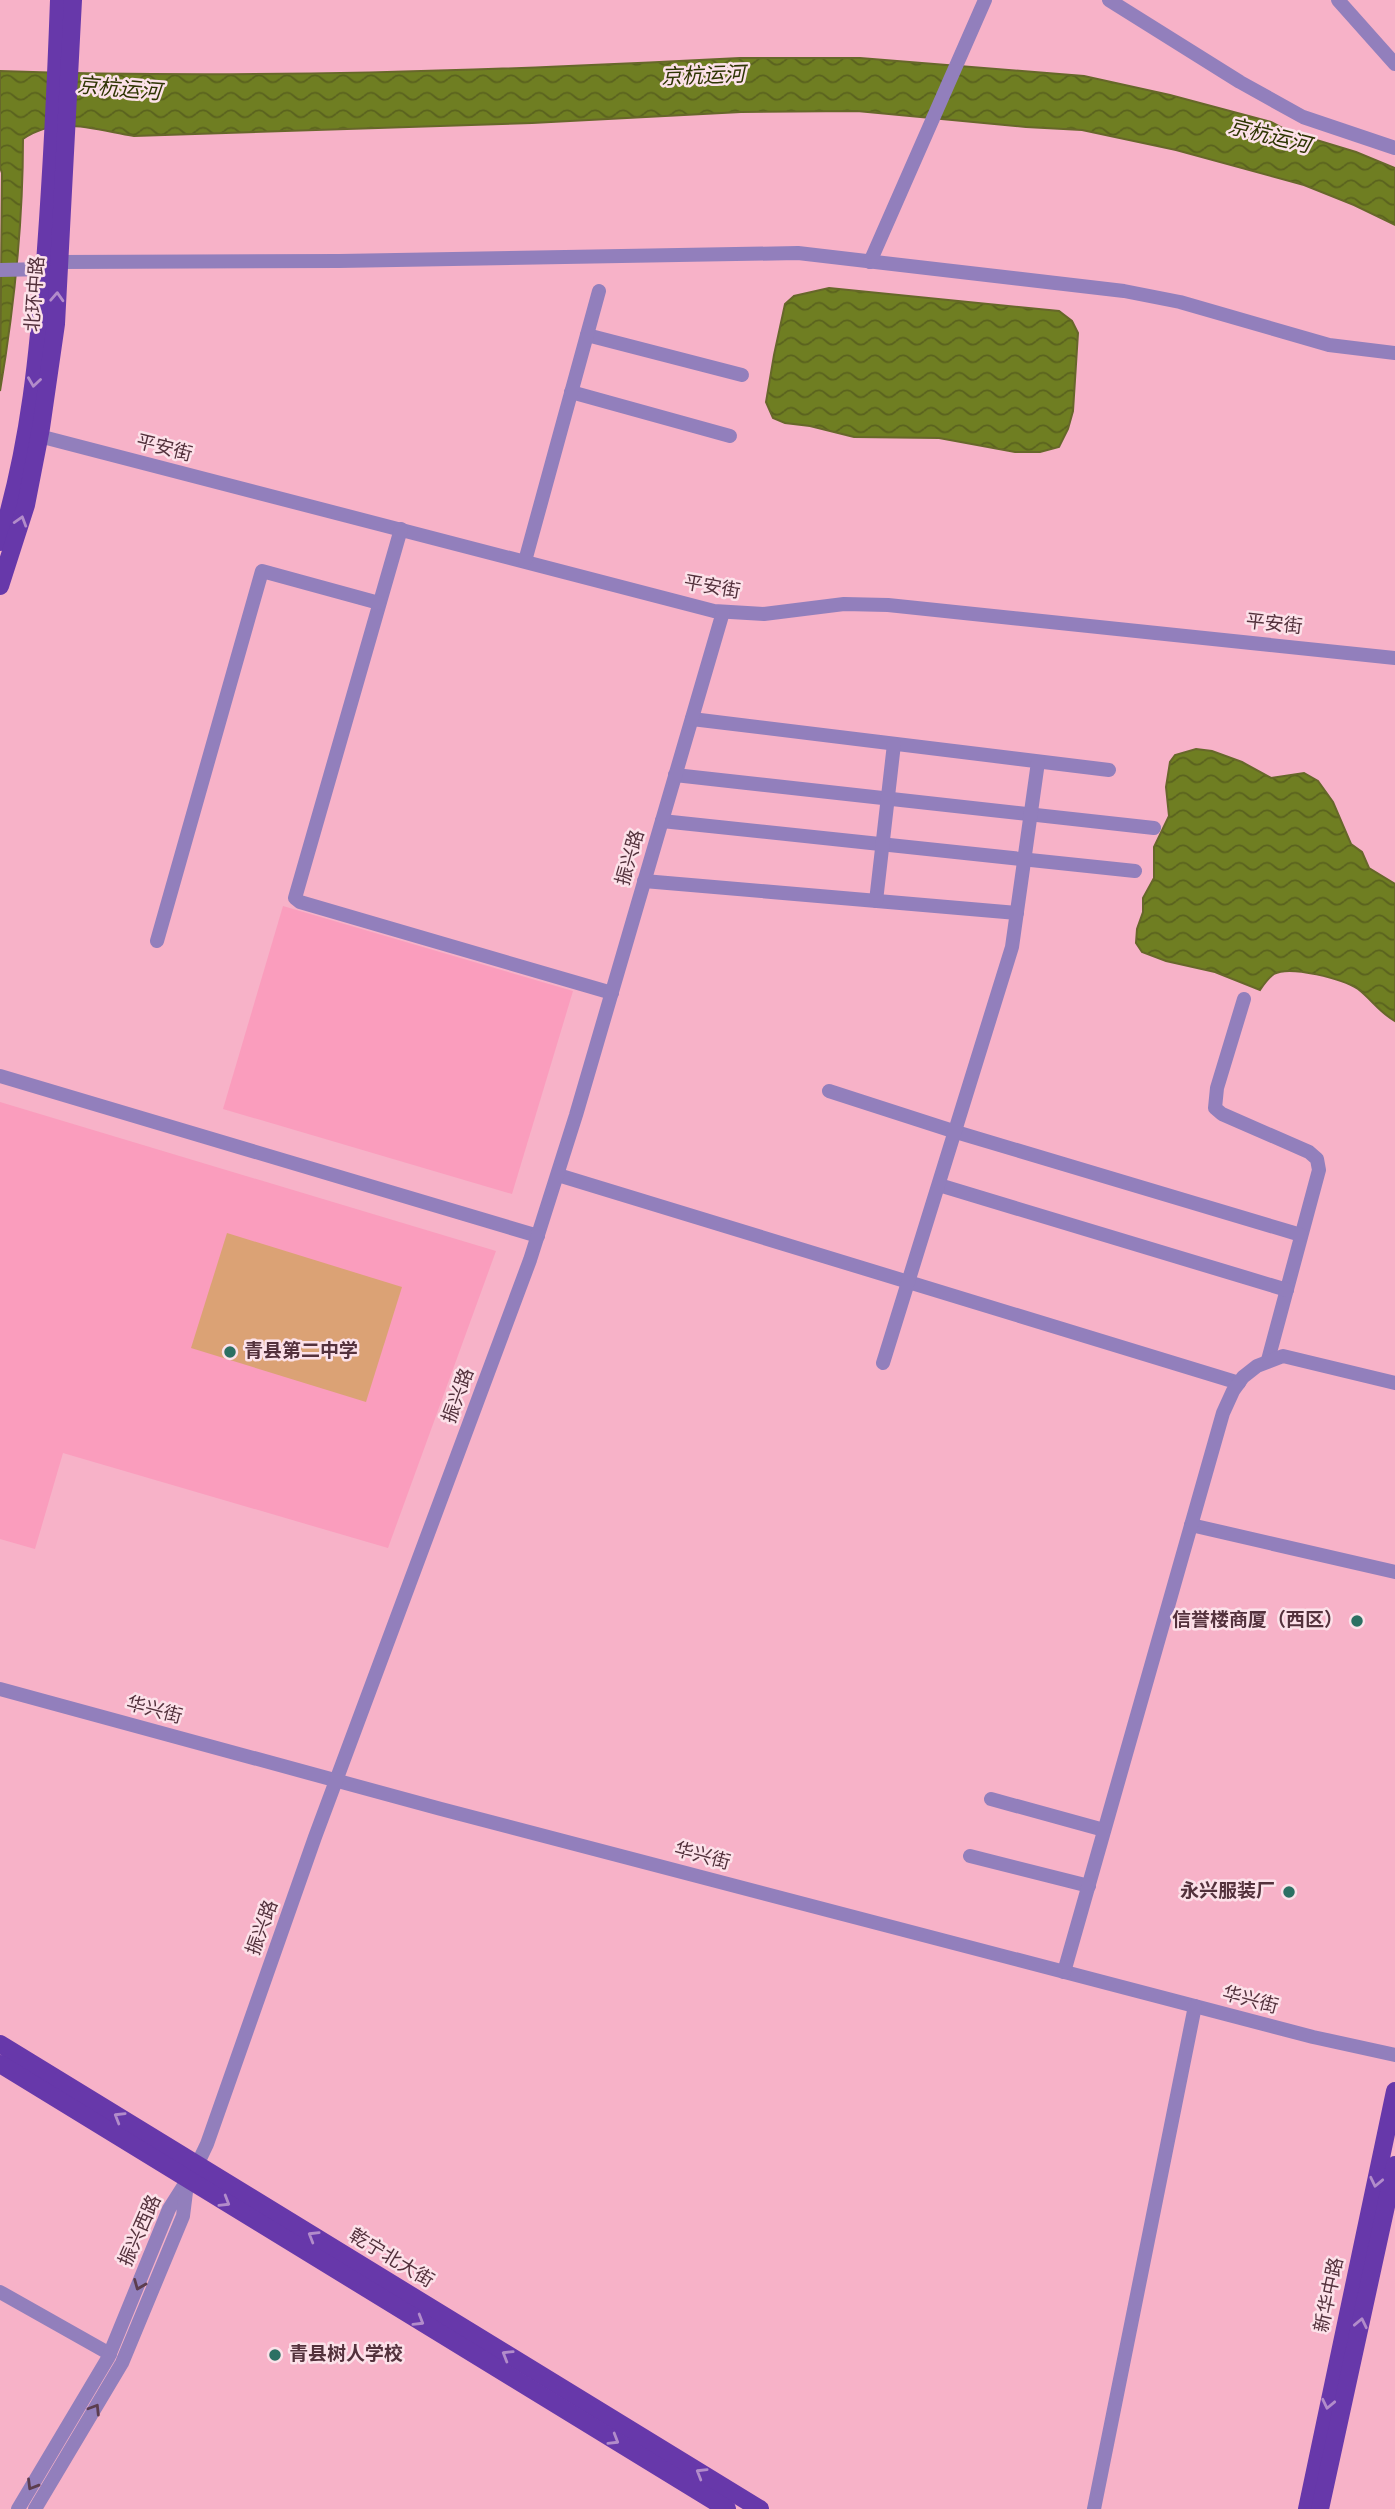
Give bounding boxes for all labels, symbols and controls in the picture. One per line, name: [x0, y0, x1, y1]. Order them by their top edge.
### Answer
water label: 京杭运河: [661, 62, 749, 92]
water label: 京杭运河: [76, 73, 166, 107]
water label: 京杭运河: [1225, 114, 1317, 161]
street label: 北环中路: [21, 255, 51, 333]
one-way arrow: [50, 291, 65, 302]
one-way arrow: [27, 376, 42, 388]
street label: 平安街: [133, 430, 195, 468]
one-way arrow: [13, 515, 28, 527]
street label: 平安街: [682, 571, 742, 605]
street label: 平安街: [1244, 610, 1304, 640]
street label: 振兴路: [612, 827, 650, 889]
place label: 青县第二中学: [244, 1340, 358, 1364]
marker: 青县第二中学: [222, 1344, 238, 1360]
street label: 振兴路: [438, 1365, 480, 1427]
place label: 信誉楼商厦（西区）: [1172, 1609, 1343, 1633]
marker: 信誉楼商厦（西区）: [1349, 1613, 1365, 1629]
street label: 华兴街: [123, 1692, 185, 1730]
street label: 华兴街: [671, 1838, 733, 1876]
place label: 永兴服装厂: [1180, 1880, 1275, 1904]
marker: 永兴服装厂: [1281, 1884, 1297, 1900]
street label: 振兴路: [242, 1897, 284, 1959]
street label: 华兴街: [1219, 1982, 1281, 2020]
one-way arrow: [114, 2113, 127, 2126]
one-way arrow: [1369, 2176, 1384, 2188]
street label: 振兴西路: [115, 2191, 167, 2271]
one-way arrow: [218, 2194, 231, 2207]
street label: 乾宁北大街: [344, 2224, 438, 2294]
one-way arrow: [308, 2231, 321, 2244]
street label: 新华中路: [1310, 2255, 1350, 2335]
one-way arrow: [133, 2279, 147, 2291]
one-way arrow: [412, 2313, 425, 2326]
one-way arrow: [1353, 2317, 1367, 2329]
place label: 青县树人学校: [289, 2343, 403, 2367]
marker: 青县树人学校: [267, 2347, 283, 2363]
one-way arrow: [502, 2350, 515, 2363]
one-way arrow: [1322, 2398, 1337, 2410]
one-way arrow: [87, 2403, 100, 2416]
one-way arrow: [606, 2431, 619, 2444]
one-way arrow: [696, 2469, 709, 2482]
one-way arrow: [27, 2478, 40, 2491]

